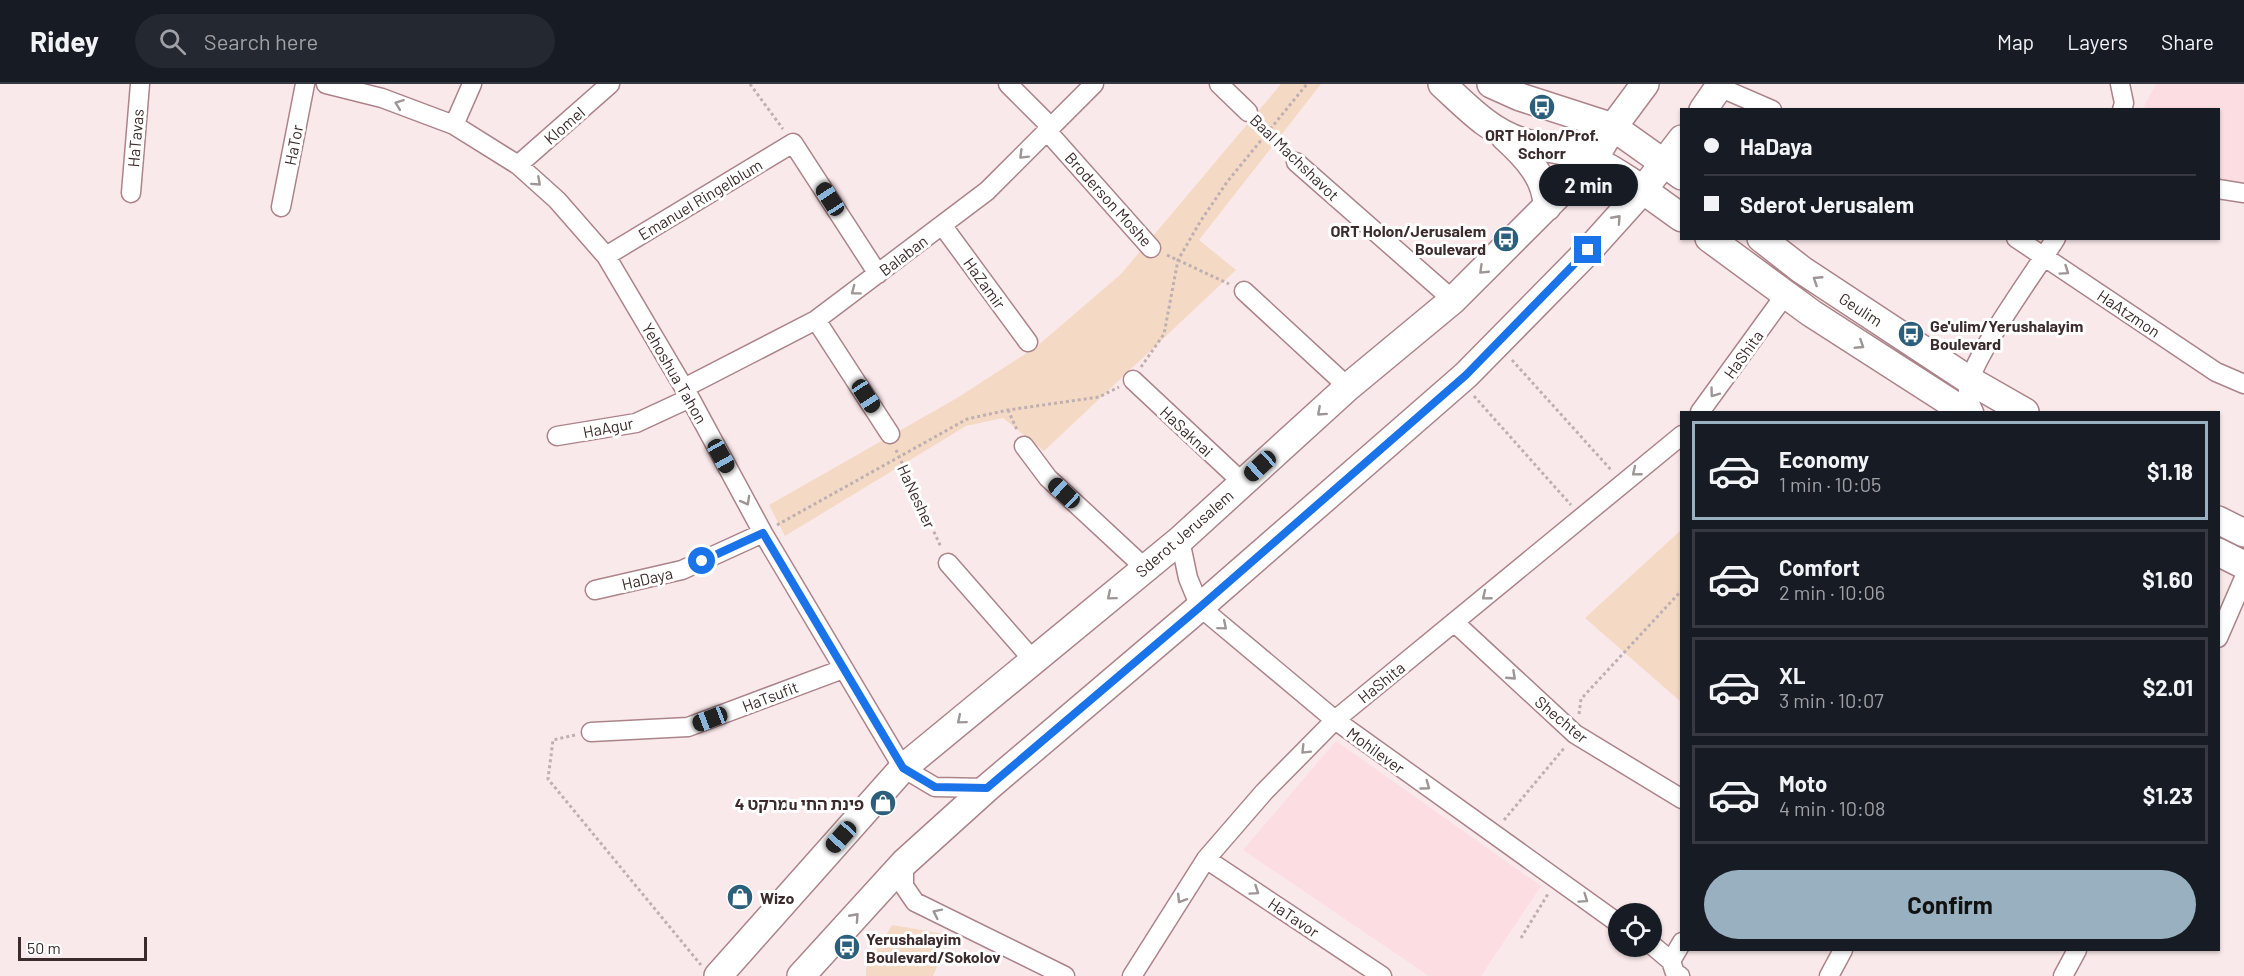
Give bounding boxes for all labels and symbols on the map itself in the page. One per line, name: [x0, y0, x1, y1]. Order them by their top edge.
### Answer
bus stop icon: ORT Holon/Prof. Schorr: [1527, 92, 1557, 122]
one-way arrow: [395, 99, 406, 111]
street label: Klomel: [540, 102, 588, 148]
street label: HaTavas: [123, 108, 147, 168]
street label: Baal Machshavot: [1247, 110, 1343, 204]
street label: HaTor: [280, 123, 306, 167]
place label: ORT Holon/Prof. Schorr: [1485, 125, 1599, 162]
street label: Broderson Moshe: [1062, 148, 1156, 250]
one-way arrow: [1019, 149, 1030, 159]
street label: Emanuel Ringelblum: [635, 154, 765, 244]
callout: 2 min: [1538, 163, 1638, 205]
one-way arrow: [530, 175, 540, 186]
car: [813, 179, 847, 219]
one-way arrow: [1610, 215, 1621, 226]
place label: ORT Holon/Jerusalem Boulevard: [1330, 221, 1486, 258]
bus stop icon: ORT Holon/Jerusalem Boulevard: [1491, 224, 1521, 254]
street label: Balaban: [875, 231, 931, 279]
route end: [1574, 236, 1601, 263]
street label: HaZamir: [960, 254, 1010, 312]
one-way arrow: [1480, 263, 1490, 274]
one-way arrow: [2059, 263, 2069, 275]
one-way arrow: [1812, 276, 1823, 287]
one-way arrow: [851, 283, 862, 294]
street label: HaAtzmon: [2094, 285, 2164, 341]
street label: Geulim: [1836, 288, 1886, 330]
place label: Ge'ulim/Yerushalayim Boulevard: [1930, 316, 2083, 353]
street label: Yehoshua Tahon: [639, 319, 711, 427]
bus stop icon: Ge'ulim/Yerushalayim Boulevard: [1896, 319, 1926, 349]
street label: HaShita: [1719, 326, 1767, 382]
one-way arrow: [1853, 338, 1864, 349]
car: [849, 376, 883, 416]
one-way arrow: [1711, 387, 1722, 398]
street label: HaSaknai: [1157, 402, 1217, 460]
one-way arrow: [1317, 405, 1328, 416]
street label: HaAgur: [581, 413, 635, 441]
car: [704, 436, 738, 476]
car: [1241, 447, 1279, 485]
street label: HaNesher: [894, 461, 940, 531]
one-way arrow: [1632, 465, 1643, 476]
car: [1045, 474, 1083, 512]
street label: Sderot Jerusalem: [1131, 485, 1237, 581]
one-way arrow: [739, 495, 750, 505]
route start: [688, 547, 715, 574]
street label: HaDaya: [620, 563, 674, 593]
one-way arrow: [1107, 589, 1118, 600]
one-way arrow: [1482, 589, 1493, 600]
one-way arrow: [1216, 619, 1227, 630]
street label: HaShita: [1354, 657, 1408, 707]
one-way arrow: [1506, 669, 1516, 680]
street label: HaTsufit: [739, 677, 801, 715]
street label: Shechter: [1532, 691, 1592, 747]
car: [690, 704, 730, 734]
one-way arrow: [957, 713, 968, 724]
street label: Mohilever: [1343, 723, 1409, 777]
one-way arrow: [1302, 742, 1313, 753]
one-way arrow: [1419, 778, 1430, 789]
shop icon: מרקט 4u פינת החי: [868, 788, 898, 818]
place label: מרקט 4u פינת החי: [735, 794, 864, 813]
car: [822, 818, 860, 856]
shop icon: Wizo: [725, 882, 755, 912]
one-way arrow: [1248, 884, 1259, 895]
place label: Wizo: [760, 888, 794, 907]
one-way arrow: [1578, 892, 1589, 903]
one-way arrow: [1176, 893, 1188, 903]
street label: HaTavor: [1265, 893, 1323, 941]
one-way arrow: [933, 909, 944, 921]
one-way arrow: [848, 914, 859, 924]
place label: Yerushalayim Boulevard/Sokolov: [866, 929, 1000, 966]
bus stop icon: Yerushalayim Boulevard/Sokolov: [832, 932, 862, 962]
scale bar: [18, 934, 147, 962]

